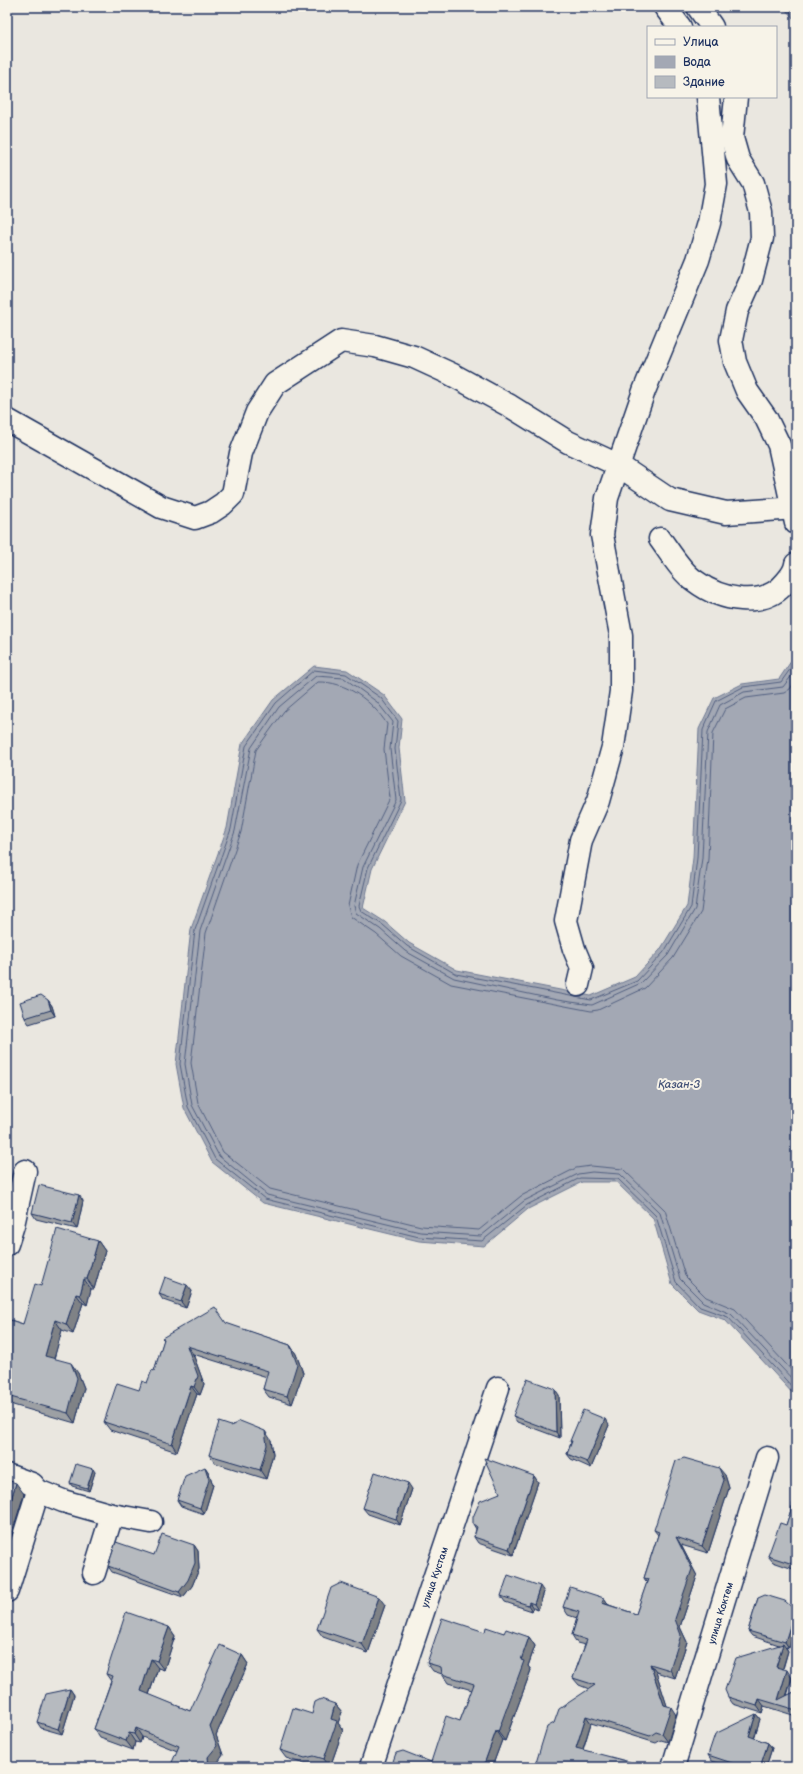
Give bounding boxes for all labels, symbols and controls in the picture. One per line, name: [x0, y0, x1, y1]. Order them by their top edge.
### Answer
legend: [647, 26, 777, 98]
text: Улица: [683, 35, 719, 50]
text: Вода: [683, 55, 711, 70]
text: Здание: [683, 75, 725, 90]
water label: Қазан-3: [658, 1078, 700, 1091]
street label: улица Кустам: [419, 1545, 451, 1609]
street label: улица Коктем: [706, 1581, 736, 1646]

